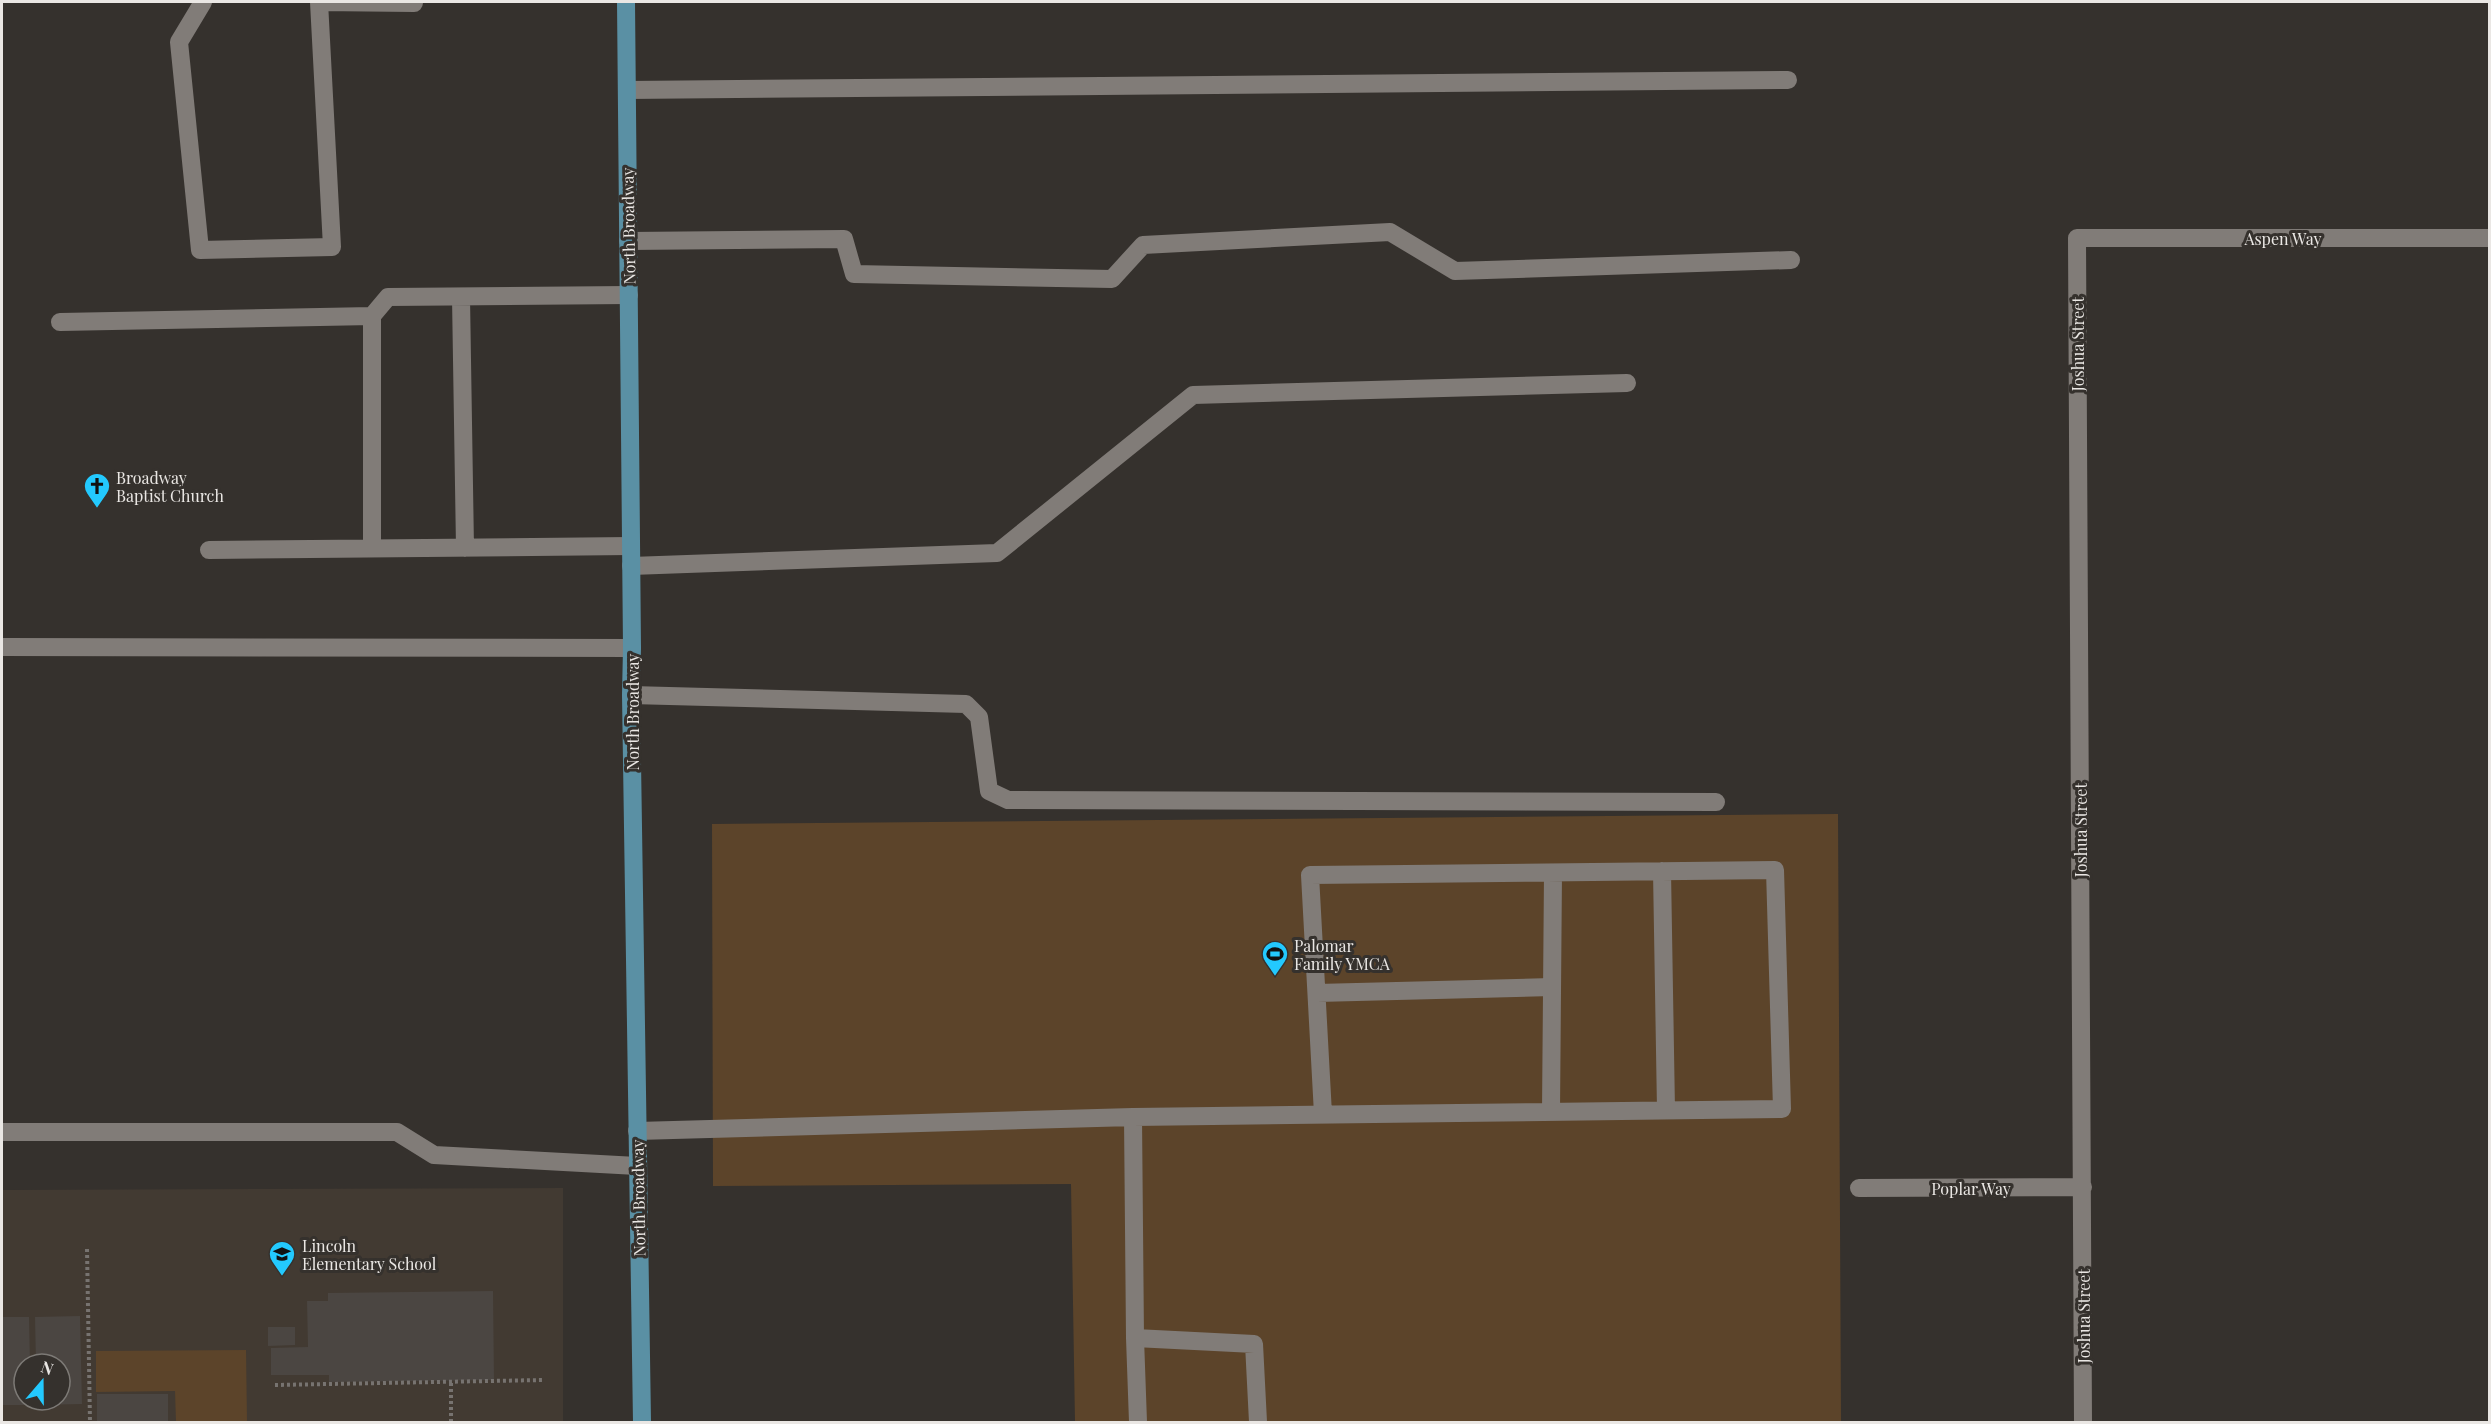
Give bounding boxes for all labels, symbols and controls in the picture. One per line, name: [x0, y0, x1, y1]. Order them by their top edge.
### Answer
street label: North Broadway: [616, 167, 640, 285]
street label: Aspen Way: [2243, 228, 2322, 249]
street label: Joshua Street: [2067, 297, 2088, 392]
place label: Broadway Baptist Church: [116, 467, 224, 506]
church icon: Broadway Baptist Church: [82, 471, 112, 509]
street label: North Broadway: [622, 654, 643, 770]
street label: Joshua Street: [2070, 783, 2091, 878]
place label: Palomar Family YMCA: [1294, 935, 1391, 974]
sports icon: Palomar Family YMCA: [1260, 939, 1290, 977]
street label: North Broadway: [626, 1139, 650, 1257]
street label: Poplar Way: [1931, 1178, 2011, 1199]
place label: Lincoln Elementary School: [302, 1235, 437, 1274]
school or university icon: Lincoln Elementary School: [267, 1239, 297, 1277]
street label: Joshua Street: [2073, 1269, 2094, 1364]
north arrow: [12, 1352, 72, 1412]
text: N: [38, 1356, 57, 1379]

